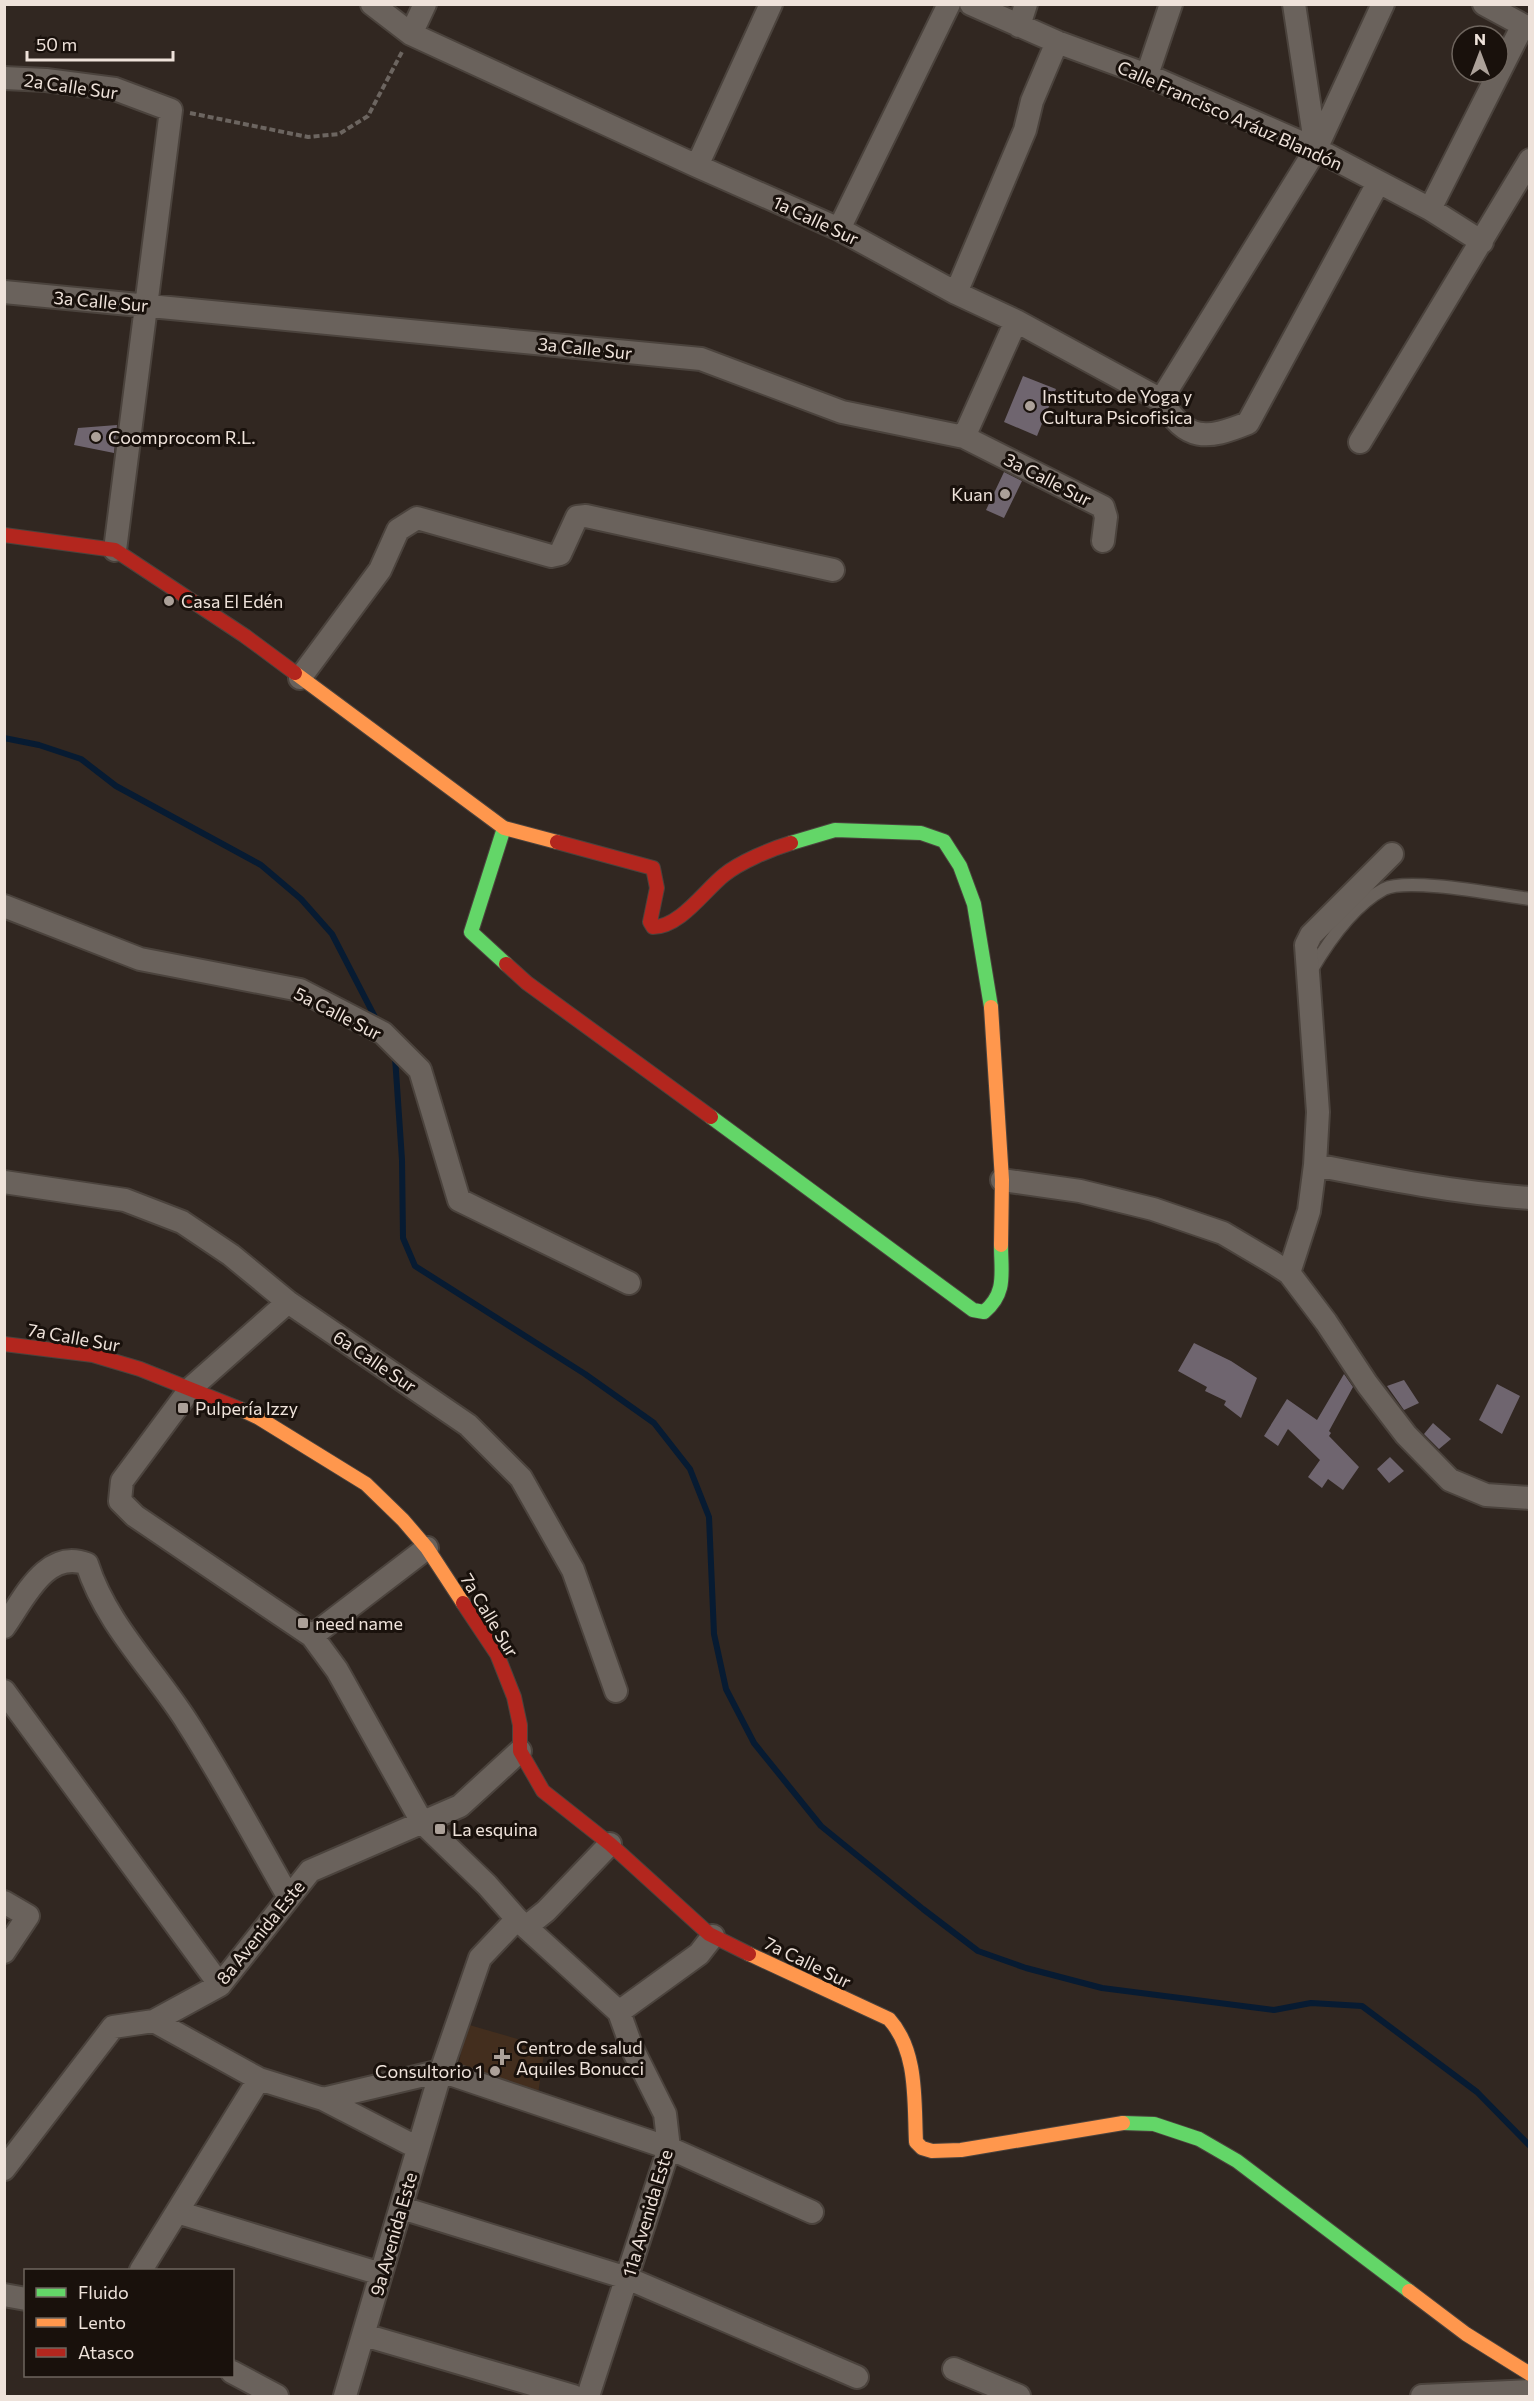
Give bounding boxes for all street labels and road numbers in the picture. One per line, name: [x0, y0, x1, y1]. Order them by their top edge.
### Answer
street label: Calle Francisco Aráuz Blandón: [1114, 55, 1346, 175]
street label: 2a Calle Sur: [23, 69, 119, 103]
street label: 1a Calle Sur: [770, 191, 862, 249]
street label: 3a Calle Sur: [53, 286, 149, 316]
street label: 3a Calle Sur: [537, 332, 633, 364]
street label: 3a Calle Sur: [1001, 448, 1095, 510]
street label: 5a Calle Sur: [291, 982, 385, 1044]
street label: 7a Calle Sur: [26, 1318, 122, 1356]
street label: 6a Calle Sur: [329, 1325, 421, 1397]
street label: 7a Calle Sur: [456, 1569, 524, 1661]
street label: 8a Avenida Este: [211, 1875, 309, 1989]
street label: 7a Calle Sur: [761, 1932, 855, 1992]
street label: 11a Avenida Este: [617, 2147, 677, 2279]
street label: 9a Avenida Este: [365, 2170, 421, 2298]

